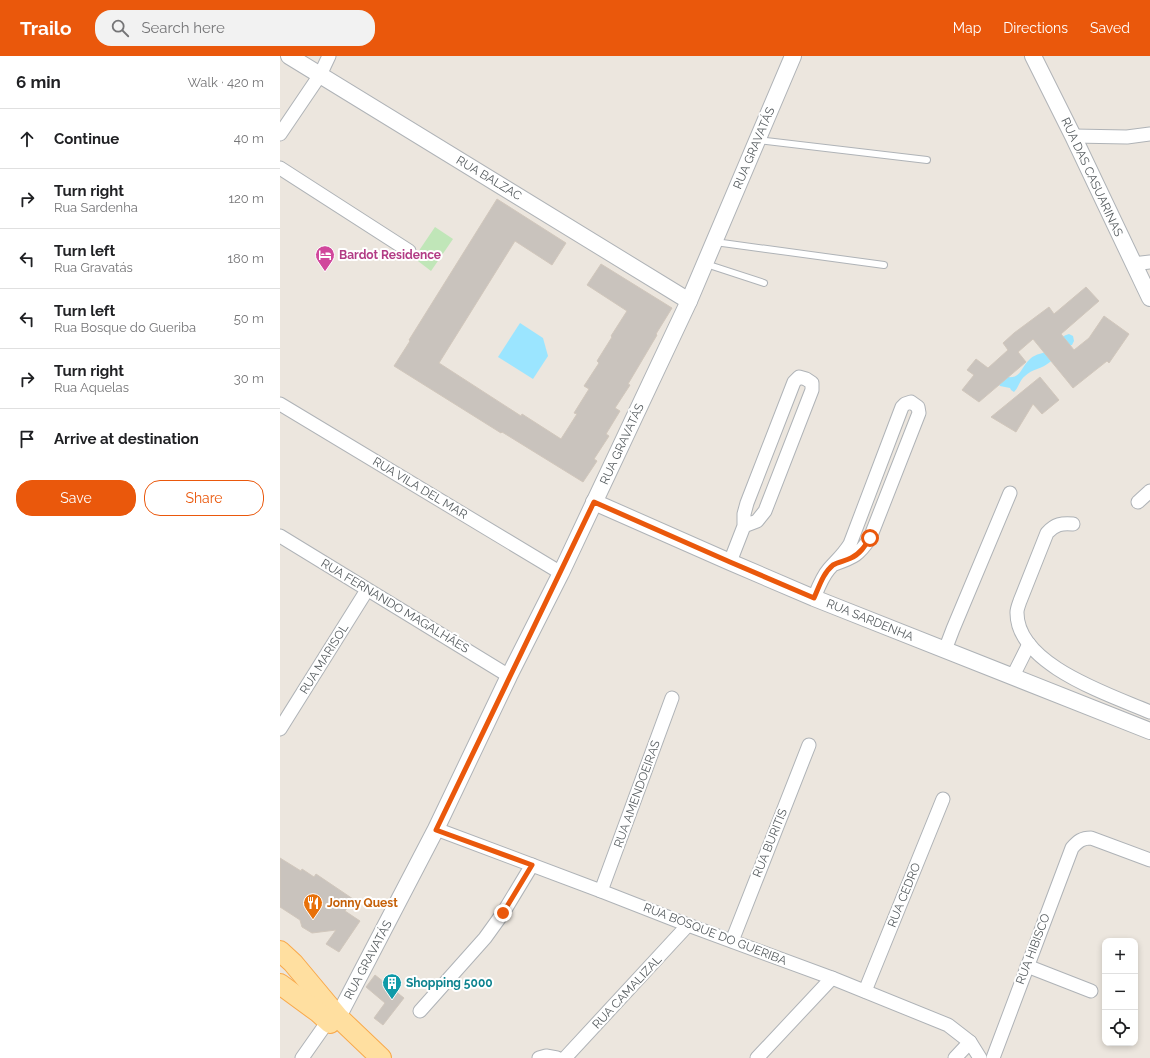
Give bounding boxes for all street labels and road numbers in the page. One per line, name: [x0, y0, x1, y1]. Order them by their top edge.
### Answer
street label: RUA GRAVATÁS: [730, 105, 778, 191]
street label: RUA DAS CASUARINAS: [1058, 115, 1126, 239]
street label: RUA BALZAC: [454, 153, 524, 203]
street label: RUA GRAVATÁS: [597, 401, 647, 487]
street label: RUA VILA DEL MAR: [370, 454, 470, 522]
street label: RUA FERNANDO MAGALHÃES: [318, 556, 472, 656]
street label: RUA SARDENHA: [824, 596, 916, 644]
street label: RUA MARISOL: [297, 621, 351, 697]
street label: RUA AMENDOEIRAS: [611, 738, 663, 850]
street label: RUA BURITIS: [750, 807, 790, 879]
street label: RUA CEDRO: [885, 861, 923, 929]
street label: RUA BOSQUE DO GUERIBA: [641, 900, 789, 968]
street label: RUA HIBISCO: [1013, 912, 1053, 986]
street label: RUA GRAVATÁS: [341, 918, 395, 1002]
street label: RUA CAMALIZAL: [590, 953, 664, 1031]

